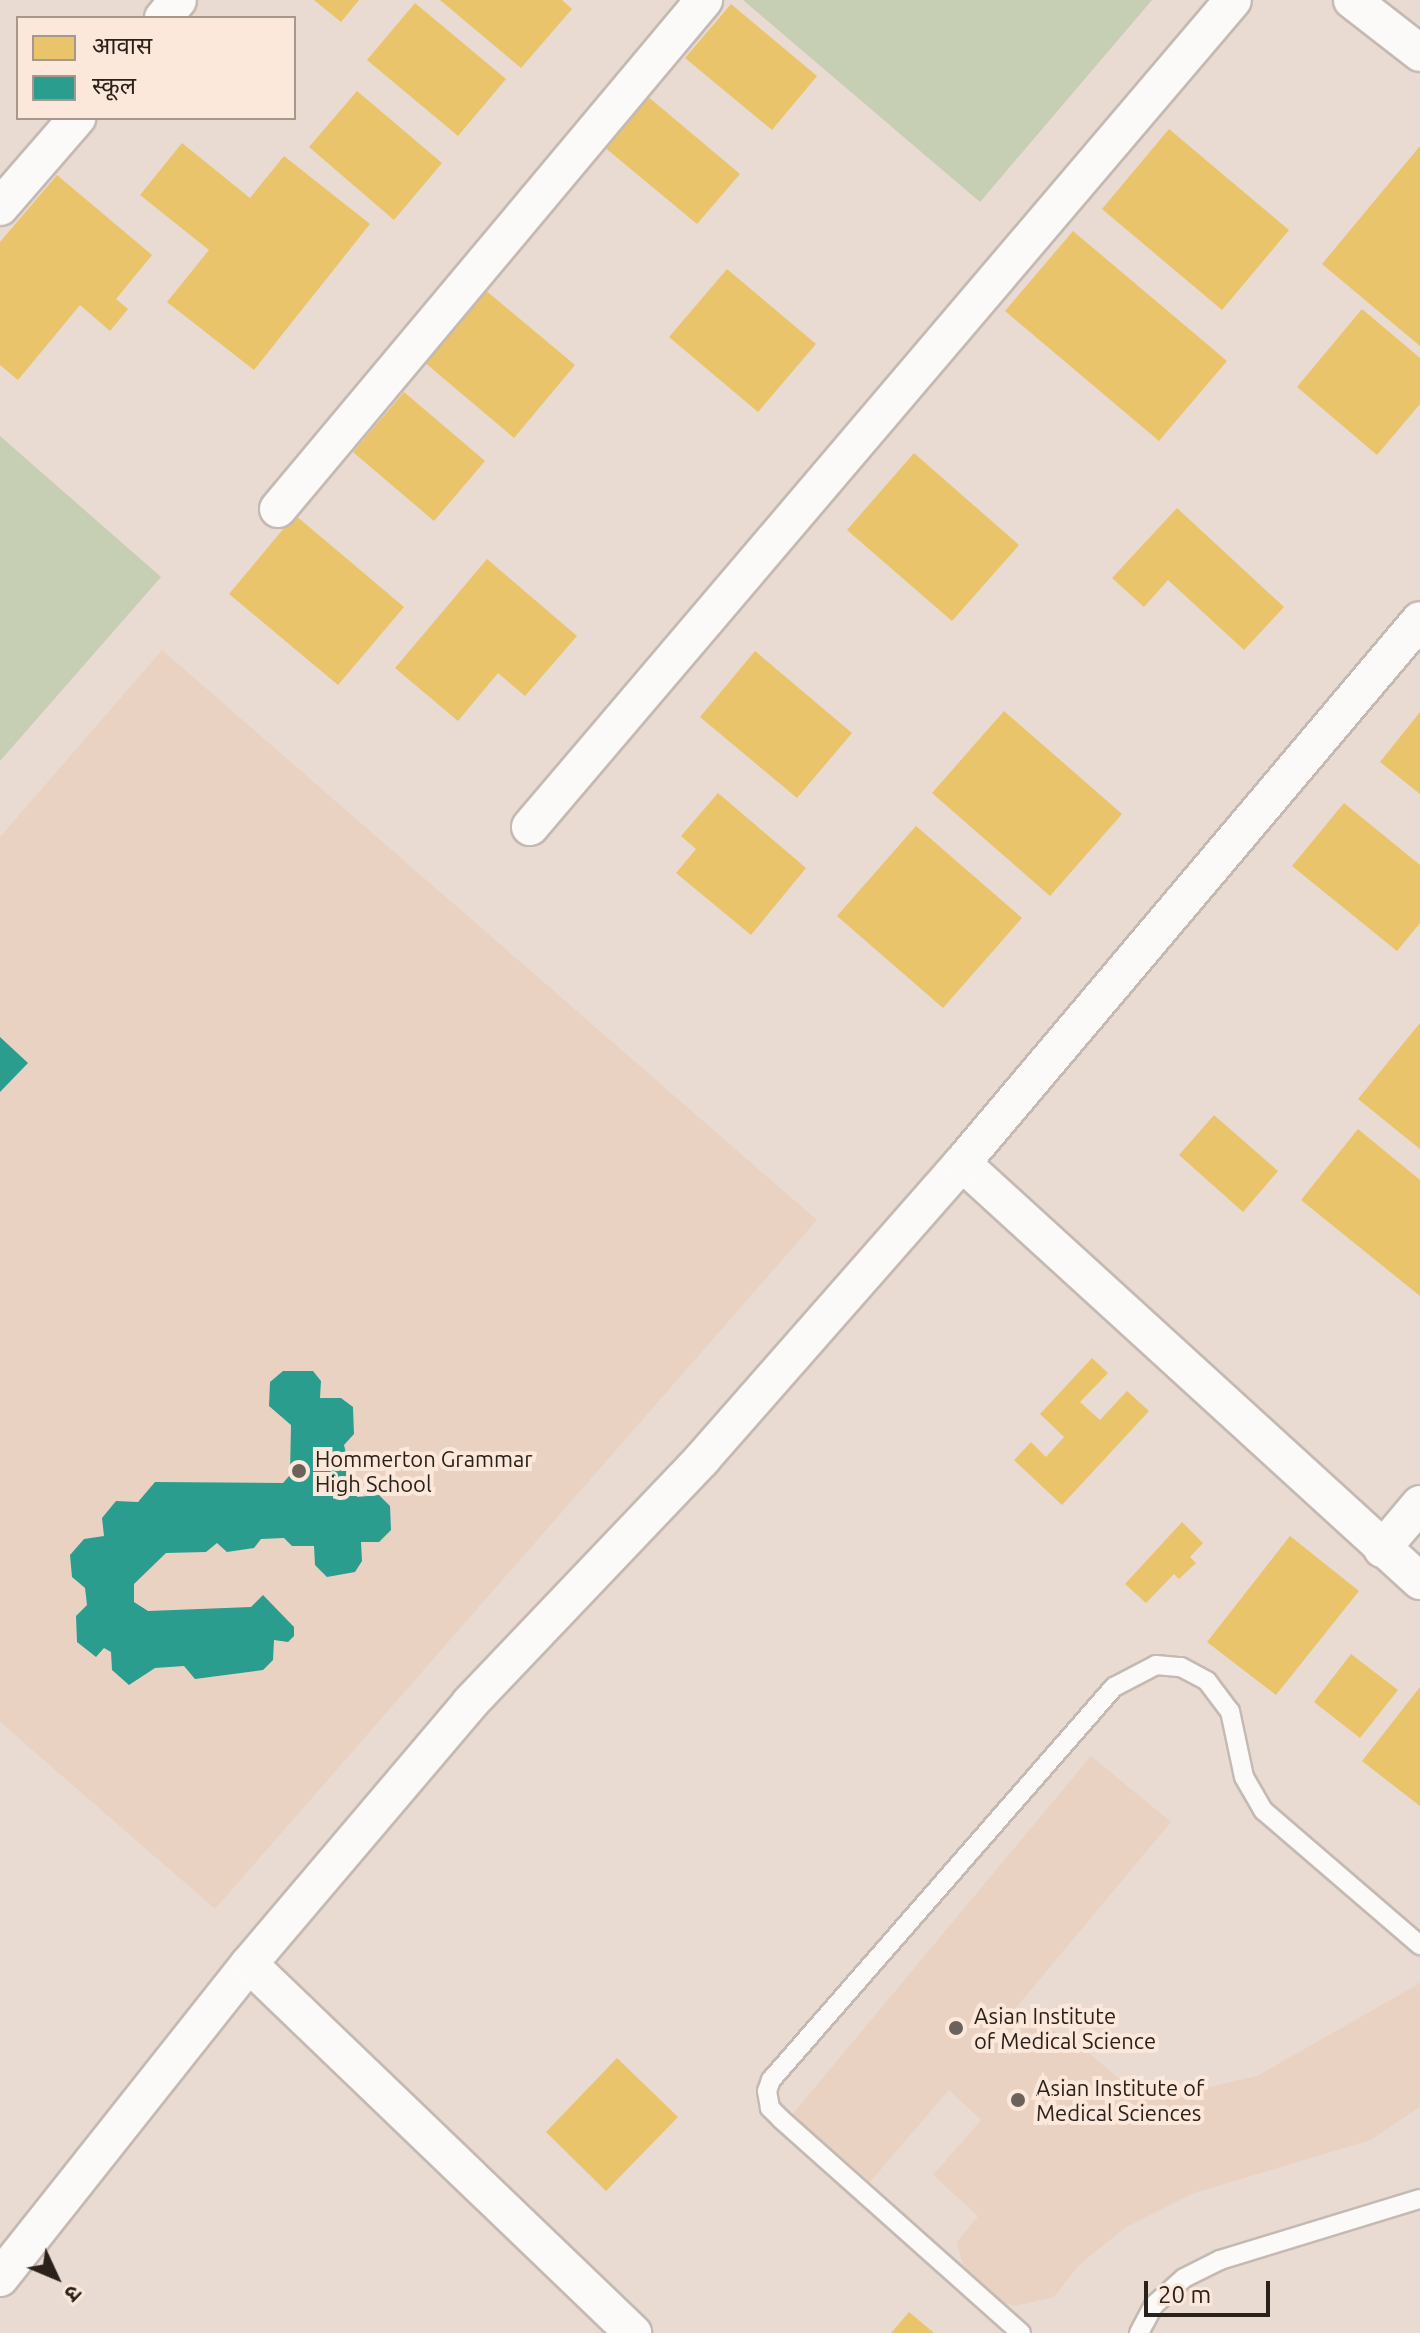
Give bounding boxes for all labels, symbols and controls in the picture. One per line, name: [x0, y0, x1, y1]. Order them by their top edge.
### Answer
legend: [16, 16, 296, 120]
text: आवास: [92, 32, 152, 59]
text: स्कूल: [92, 72, 136, 99]
place label: Hommerton Grammar High School: [315, 1445, 533, 1496]
marker: Hommerton Grammar High School: [290, 1462, 308, 1480]
place label: Asian Institute of Medical Science: [974, 2002, 1156, 2054]
marker: Asian Institute of Medical Science: [945, 2017, 967, 2039]
place label: Asian Institute of Medical Sciences: [1036, 2074, 1204, 2126]
marker: Asian Institute of Medical Sciences: [1007, 2089, 1029, 2111]
north arrow: [16, 2237, 96, 2317]
scale bar: [1148, 2265, 1274, 2315]
text: उ: [60, 2281, 87, 2307]
text: 20 m: [1158, 2281, 1211, 2308]

